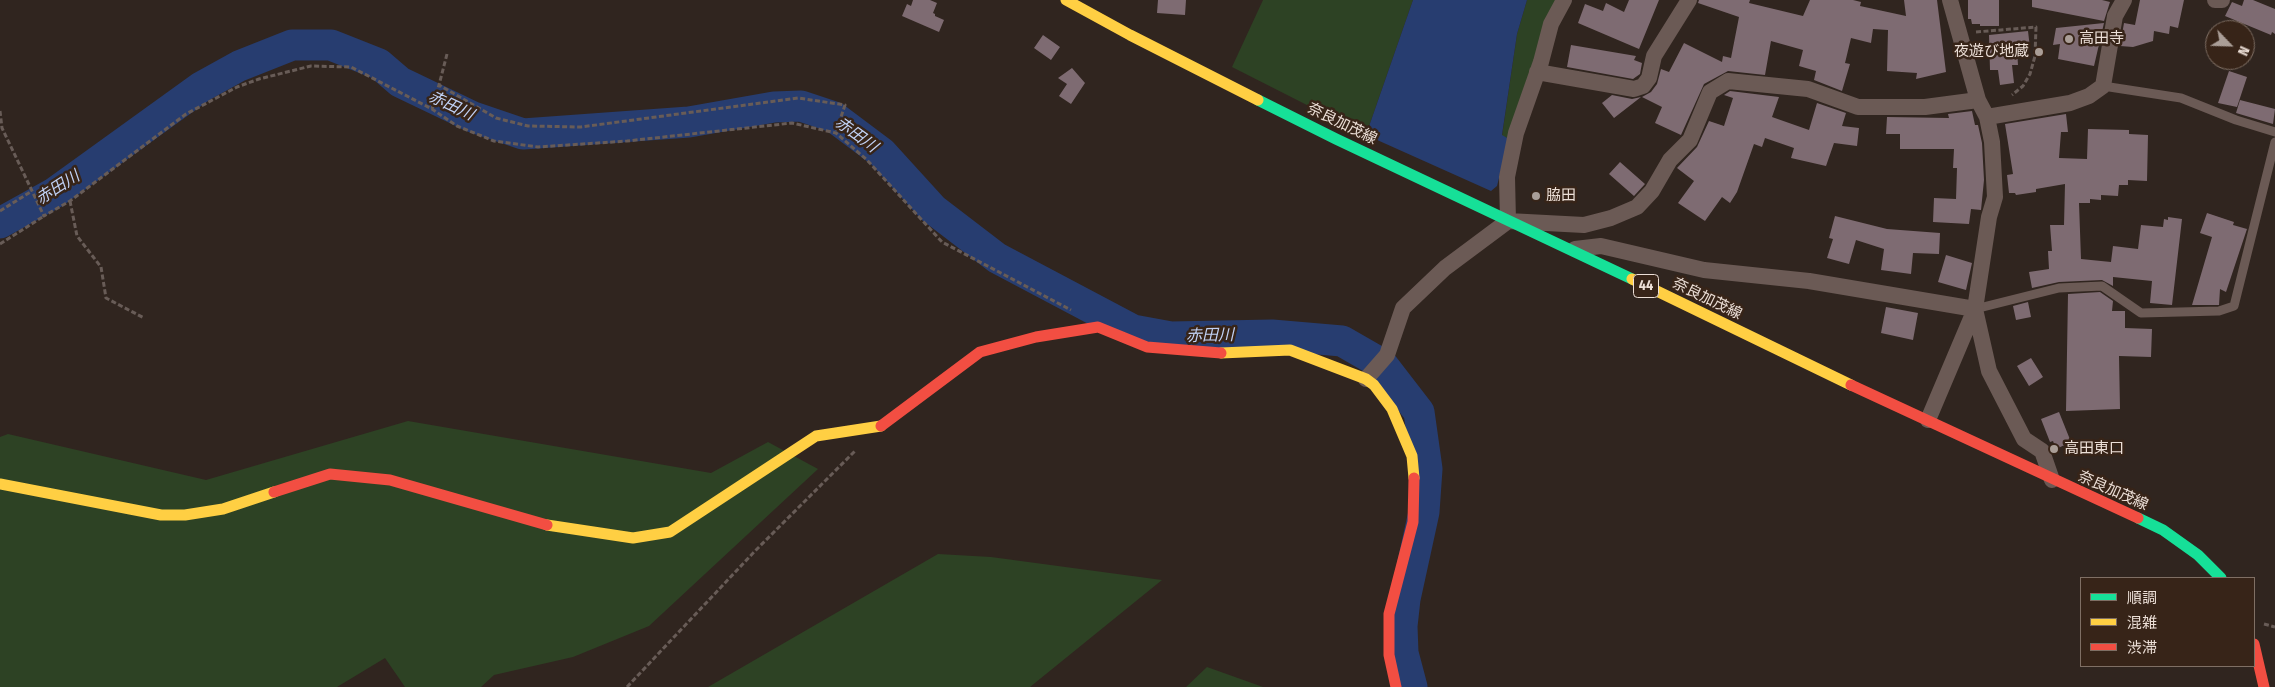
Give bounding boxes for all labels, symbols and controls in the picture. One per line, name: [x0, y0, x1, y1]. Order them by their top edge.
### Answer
north arrow: [2205, 20, 2255, 70]
place label: 高田寺: [2079, 30, 2124, 48]
marker: 高田寺: [2063, 33, 2075, 45]
place label: 夜遊び地蔵: [1954, 43, 2029, 61]
text: N: [2234, 44, 2253, 58]
marker: 夜遊び地蔵: [2033, 46, 2045, 58]
water label: 赤田川: [425, 87, 477, 125]
street label: 奈良加茂線: [1304, 99, 1380, 149]
water label: 赤田川: [831, 113, 881, 157]
water label: 赤田川: [33, 167, 83, 209]
place label: 脇田: [1546, 187, 1576, 205]
marker: 脇田: [1530, 190, 1542, 202]
road number: 44: [1634, 274, 1658, 298]
street label: 奈良加茂線: [1669, 274, 1745, 324]
water label: 赤田川: [1186, 326, 1234, 346]
place label: 高田東口: [2064, 440, 2124, 458]
marker: 高田東口: [2048, 443, 2060, 455]
street label: 奈良加茂線: [2075, 468, 2151, 514]
legend: [2080, 577, 2255, 667]
text: 順調: [2127, 589, 2157, 607]
text: 混雑: [2127, 614, 2157, 632]
text: 渋滞: [2127, 639, 2157, 657]

